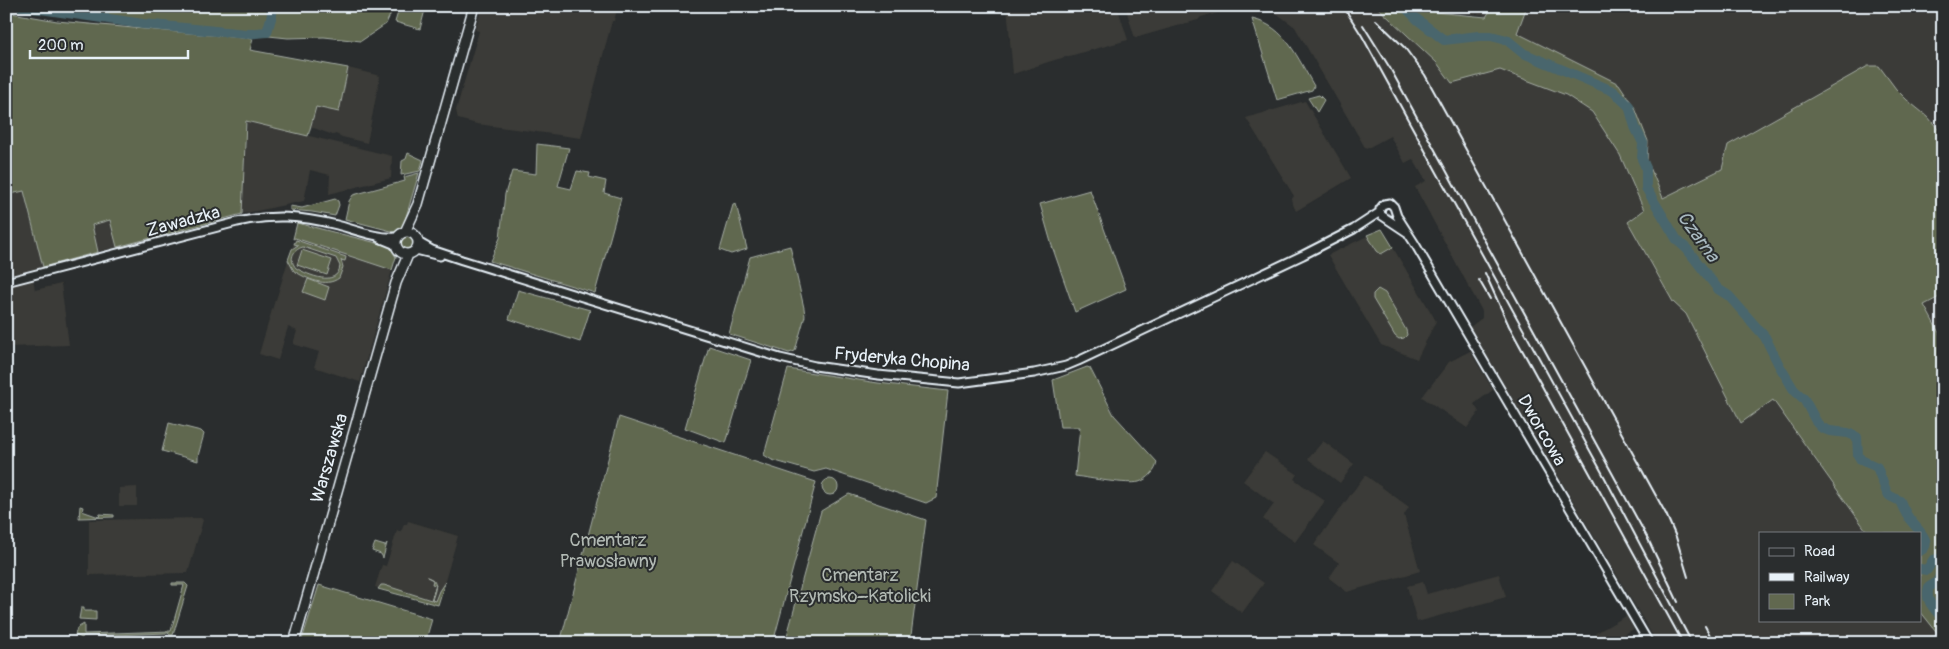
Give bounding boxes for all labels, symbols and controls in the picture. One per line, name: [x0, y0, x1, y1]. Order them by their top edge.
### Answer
scale bar: [30, 28, 188, 60]
text: 200 m: [38, 36, 83, 55]
street label: Zawadzka: [144, 201, 222, 242]
water label: Czarna: [1672, 207, 1725, 268]
street label: Fryderyka Chopina: [833, 342, 971, 377]
street label: Dworcowa: [1512, 390, 1571, 470]
street label: Warszawska: [306, 411, 353, 506]
park label: Cmentarz Prawosławny: [560, 529, 657, 573]
legend: [1759, 532, 1922, 622]
text: Road: [1804, 542, 1835, 561]
park label: Cmentarz Rzymsko–Katolicki: [789, 564, 931, 608]
text: Railway: [1804, 568, 1850, 587]
text: Park: [1804, 592, 1831, 611]

